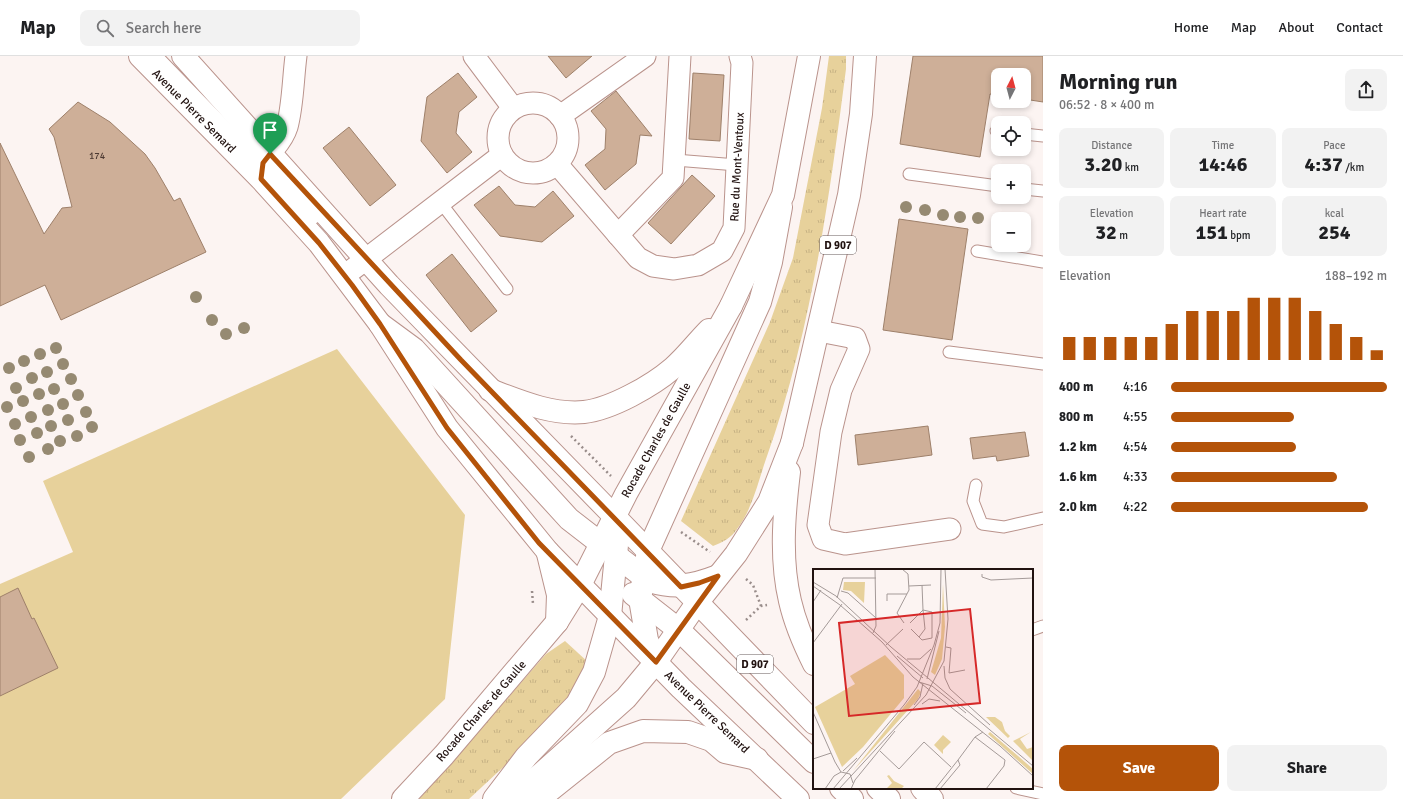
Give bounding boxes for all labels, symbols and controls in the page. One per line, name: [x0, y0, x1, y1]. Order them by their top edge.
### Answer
search box: [80, 10, 360, 46]
text: Map: [20, 16, 56, 40]
icon: search: [94, 17, 116, 39]
text: Search here: [126, 19, 201, 37]
text: Home: [1174, 19, 1209, 36]
text: Map: [1231, 19, 1256, 36]
text: About: [1278, 19, 1314, 36]
text: Contact: [1336, 19, 1383, 36]
street label: Avenue Pierre Semard: [149, 66, 239, 156]
north arrow: [991, 68, 1031, 108]
map controls: [991, 68, 1031, 252]
text: Morning run: [1059, 68, 1178, 95]
button: share: [1345, 69, 1387, 111]
text: 06:52 · 8 × 400 m: [1059, 97, 1154, 113]
street label: Rue du Mont-Ventoux: [727, 112, 748, 222]
pin: [253, 113, 287, 154]
button: locate: [991, 116, 1031, 156]
icon: arrive: [259, 119, 281, 141]
text: Distance: [1091, 139, 1132, 152]
text: Time: [1212, 139, 1234, 152]
text: Pace: [1323, 139, 1345, 152]
house number: 174: [89, 150, 106, 162]
text: 3.20: [1084, 152, 1122, 177]
text: 14:46: [1198, 152, 1248, 177]
text: 4:37: [1305, 152, 1343, 177]
text: km: [1122, 161, 1139, 174]
text: /km: [1343, 161, 1364, 174]
button: +: [991, 164, 1031, 204]
text: Elevation: [1090, 207, 1134, 220]
text: Heart rate: [1199, 207, 1247, 220]
text: kcal: [1325, 207, 1344, 220]
button: −: [991, 212, 1031, 252]
text: 32: [1095, 220, 1117, 245]
text: 151: [1195, 220, 1228, 245]
text: 254: [1318, 220, 1351, 245]
text: m: [1117, 229, 1128, 242]
text: bpm: [1228, 229, 1251, 242]
road number: D 907: [820, 236, 856, 254]
text: Elevation: [1059, 268, 1111, 284]
text: 188–192 m: [1325, 268, 1387, 284]
text: 400 m: [1059, 379, 1093, 395]
text: 4:16: [1123, 379, 1148, 395]
street label: Rocade Charles de Gaulle: [618, 380, 694, 501]
text: 800 m: [1059, 409, 1093, 425]
text: 4:55: [1123, 409, 1148, 425]
text: 1.2 km: [1059, 439, 1097, 455]
text: 4:54: [1123, 439, 1148, 455]
text: 1.6 km: [1059, 469, 1097, 485]
text: 4:33: [1123, 469, 1148, 485]
text: 2.0 km: [1059, 499, 1097, 515]
text: 4:22: [1123, 499, 1148, 515]
inset map: [813, 569, 1033, 789]
road number: D 907: [737, 655, 773, 673]
street label: Rocade Charles de Gaulle: [433, 657, 530, 765]
street label: Avenue Pierre Semard: [661, 668, 752, 757]
button: Save: [1059, 745, 1219, 791]
button: Share: [1227, 745, 1387, 791]

